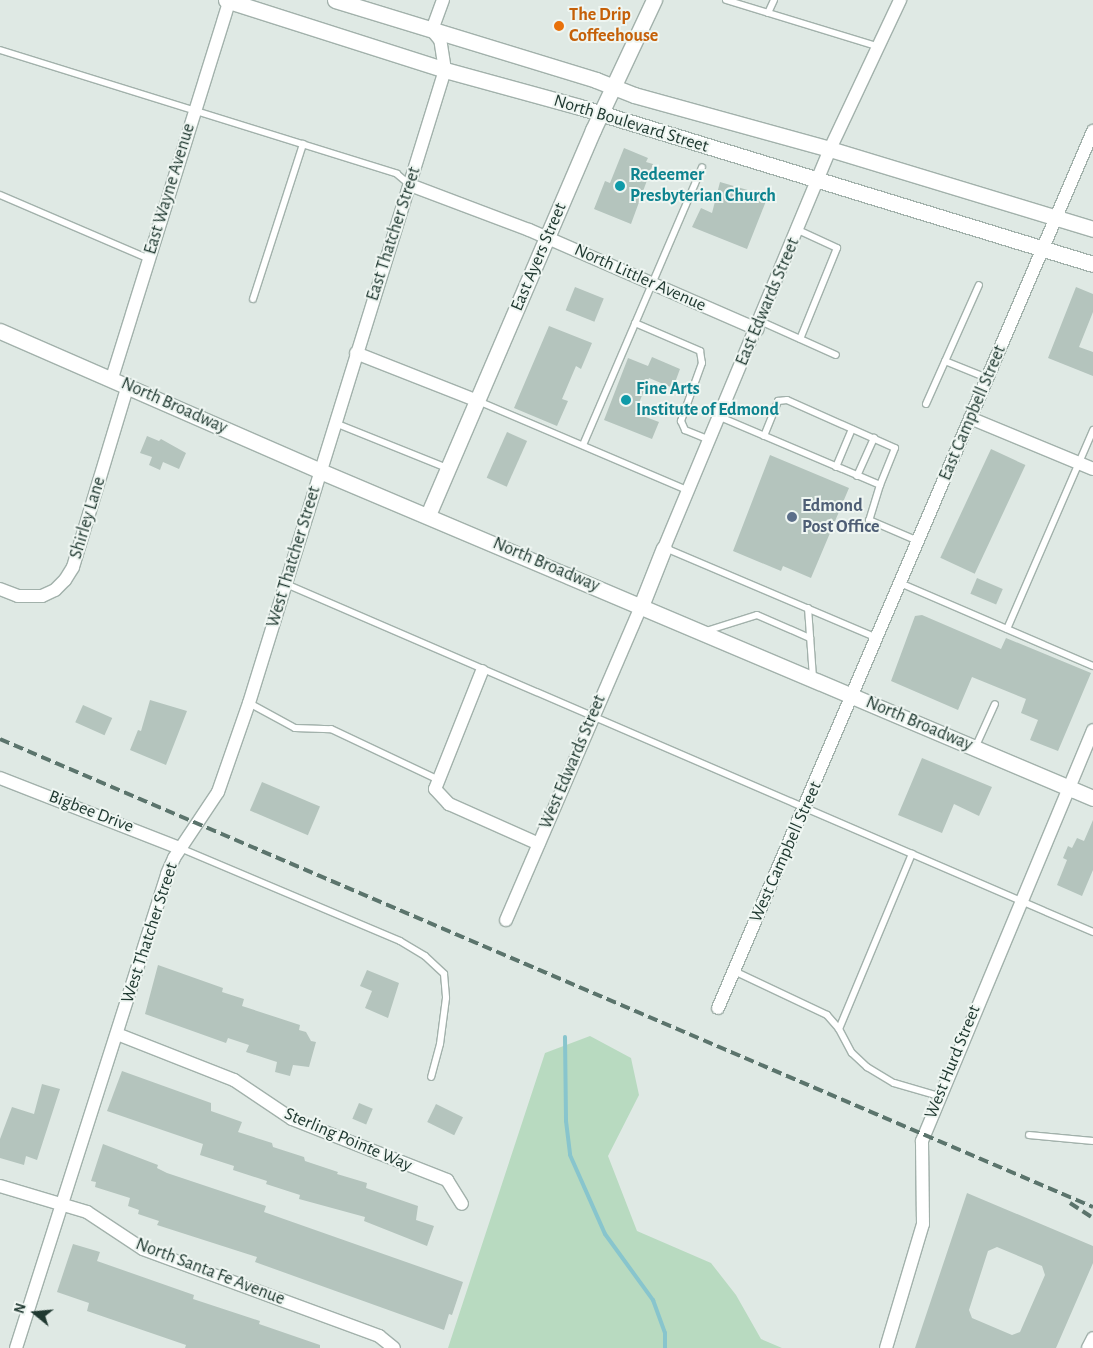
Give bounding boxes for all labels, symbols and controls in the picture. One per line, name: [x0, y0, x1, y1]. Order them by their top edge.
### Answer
place label: The Drip Coffeehouse: [569, 5, 658, 48]
marker: The Drip Coffeehouse: [553, 20, 565, 32]
street label: North Boulevard Street: [551, 90, 711, 158]
street label: East Wayne Avenue: [140, 121, 200, 257]
street label: East Thatcher Street: [362, 164, 426, 304]
place label: Redeemer Presbyterian Church: [630, 165, 776, 208]
marker: Redeemer Presbyterian Church: [614, 180, 626, 192]
street label: East Ayers Street: [506, 200, 572, 314]
street label: East Edwards Street: [731, 235, 805, 369]
street label: North Littler Avenue: [571, 239, 709, 317]
street label: East Campbell Street: [935, 342, 1011, 484]
street label: North Broadway: [118, 373, 230, 439]
place label: Fine Arts Institute of Edmond: [636, 379, 779, 422]
marker: Fine Arts Institute of Edmond: [620, 394, 632, 406]
street label: Shirley Lane: [65, 474, 111, 562]
street label: West Thatcher Street: [262, 484, 326, 630]
place label: Edmond Post Office: [802, 496, 880, 538]
marker: Edmond Post Office: [786, 511, 798, 523]
street label: North Broadway: [489, 533, 603, 597]
street label: West Edwards Street: [535, 692, 611, 832]
street label: North Broadway: [862, 692, 976, 756]
street label: West Campbell Street: [745, 778, 827, 926]
street label: Bigbee Drive: [46, 786, 136, 838]
street label: West Thatcher Street: [117, 860, 183, 1006]
street label: West Hurd Street: [920, 1002, 986, 1122]
street label: Sterling Pointe Way: [281, 1103, 415, 1177]
street label: North Santa Fe Avenue: [132, 1234, 288, 1310]
north arrow: [10, 1288, 60, 1338]
text: N: [13, 1302, 29, 1315]

